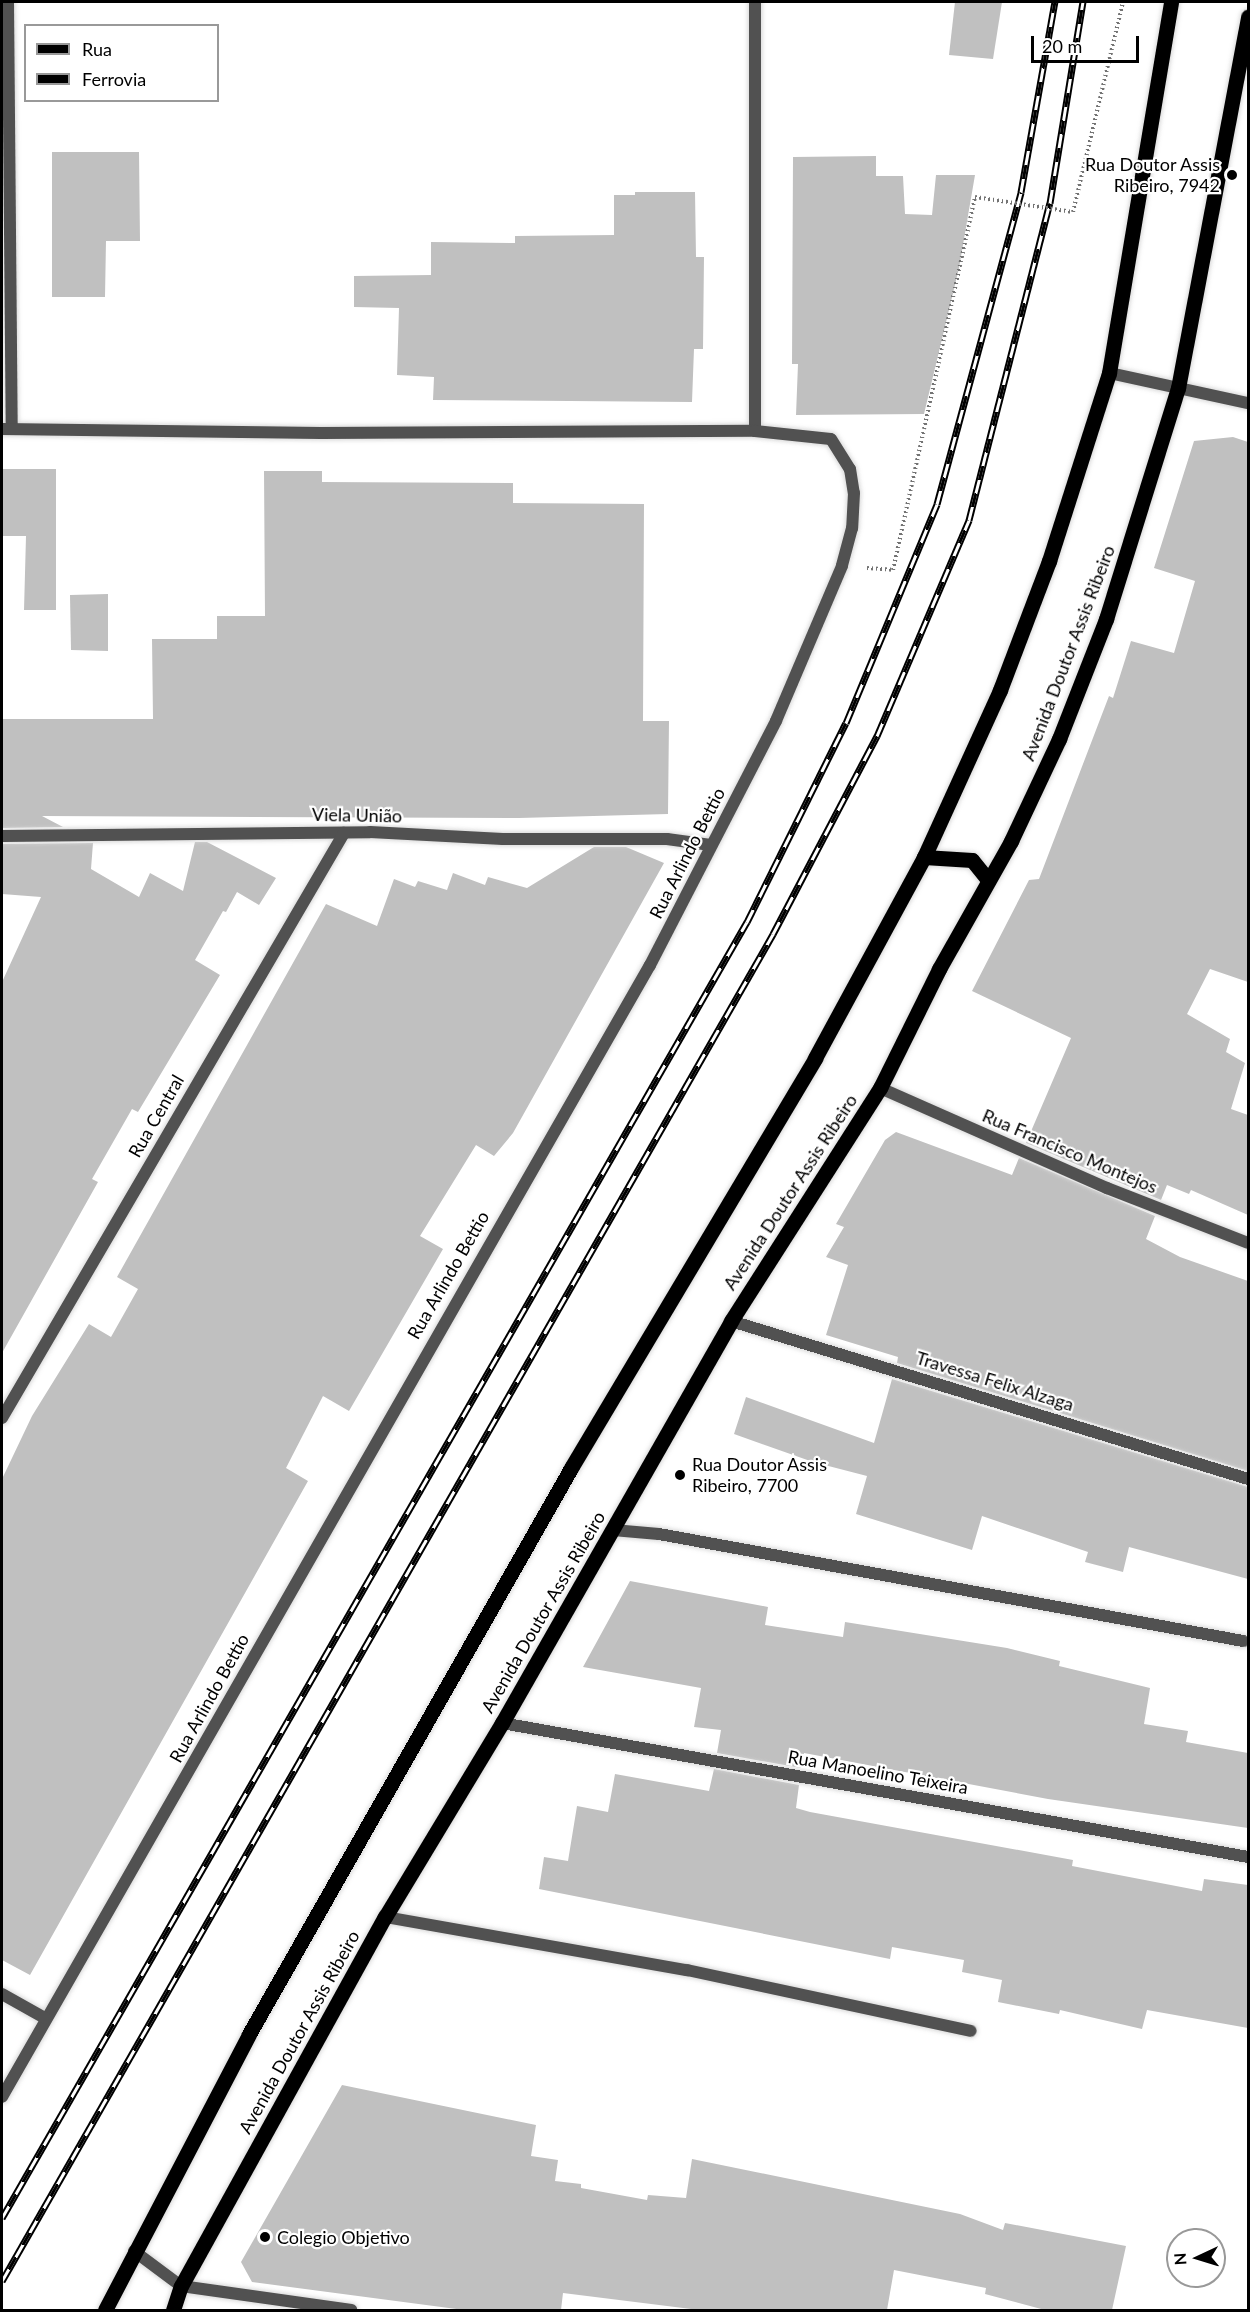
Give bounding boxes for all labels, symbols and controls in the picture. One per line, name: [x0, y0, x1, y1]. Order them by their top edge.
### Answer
legend: [24, 24, 219, 102]
scale bar: [1034, 24, 1142, 62]
text: 20 m: [1042, 35, 1082, 57]
text: Rua: [82, 38, 112, 60]
text: Ferrovia: [82, 68, 146, 90]
place label: Rua Doutor Assis Ribeiro, 7942: [1084, 154, 1220, 196]
marker: Rua Doutor Assis Ribeiro, 7942: [1225, 168, 1239, 182]
street label: Avenida Doutor Assis Ribeiro: [1017, 542, 1119, 764]
street label: Rua Arlindo Bettio: [645, 784, 729, 922]
street label: Viela União: [312, 803, 402, 827]
street label: Rua Central: [124, 1071, 188, 1161]
street label: Avenida Doutor Assis Ribeiro: [718, 1090, 862, 1294]
street label: Rua Francisco Montejos: [979, 1104, 1161, 1198]
street label: Rua Arlindo Bettio: [402, 1207, 494, 1343]
street label: Travessa Felix Alzaga: [913, 1347, 1077, 1415]
place label: Rua Doutor Assis Ribeiro, 7700: [692, 1454, 828, 1496]
marker: Rua Doutor Assis Ribeiro, 7700: [673, 1468, 687, 1482]
street label: Avenida Doutor Assis Ribeiro: [476, 1507, 610, 1717]
street label: Rua Arlindo Bettio: [165, 1630, 253, 1766]
street label: Rua Manoelino Teixeira: [786, 1745, 970, 1799]
street label: Avenida Doutor Assis Ribeiro: [234, 1926, 364, 2138]
place label: Colegio Objetivo: [277, 2226, 410, 2248]
north arrow: [1166, 2228, 1226, 2288]
marker: Colegio Objetivo: [258, 2230, 272, 2244]
text: N: [1170, 2252, 1189, 2266]

